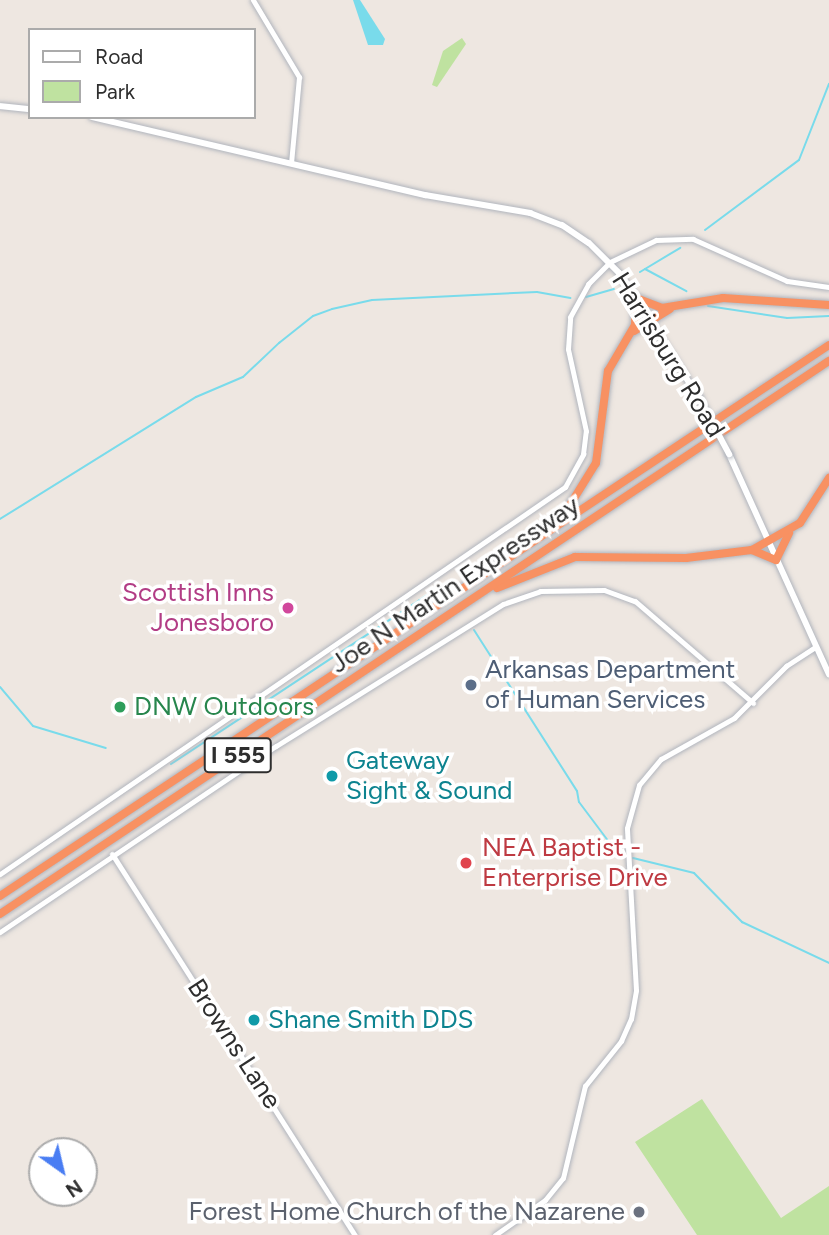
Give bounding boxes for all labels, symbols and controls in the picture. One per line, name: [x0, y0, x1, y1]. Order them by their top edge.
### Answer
legend: [28, 28, 256, 119]
text: Road: [95, 44, 143, 69]
text: Park: [95, 79, 135, 104]
street label: Harrisburg Road: [605, 267, 731, 443]
street label: Joe N Martin Expressway: [325, 490, 585, 680]
place label: Scottish Inns Jonesboro: [122, 577, 274, 638]
marker: Scottish Inns Jonesboro: [280, 600, 296, 616]
place label: Arkansas Department of Human Services: [485, 654, 735, 716]
marker: Arkansas Department of Human Services: [463, 677, 479, 693]
place label: DNW Outdoors: [134, 691, 314, 723]
marker: DNW Outdoors: [112, 699, 128, 715]
road number: I 555: [203, 734, 273, 776]
place label: Gateway Sight & Sound: [346, 745, 512, 806]
marker: Gateway Sight & Sound: [324, 768, 340, 784]
place label: NEA Baptist - Enterprise Drive: [482, 832, 668, 894]
marker: NEA Baptist - Enterprise Drive: [456, 853, 476, 873]
street label: Browns Lane: [181, 973, 287, 1115]
place label: Shane Smith DDS: [268, 1004, 473, 1036]
marker: Shane Smith DDS: [246, 1012, 262, 1028]
north arrow: [28, 1137, 98, 1207]
text: N: [61, 1175, 86, 1202]
place label: Forest Home Church of the Nazarene: [189, 1196, 625, 1228]
marker: Forest Home Church of the Nazarene: [631, 1204, 647, 1220]

